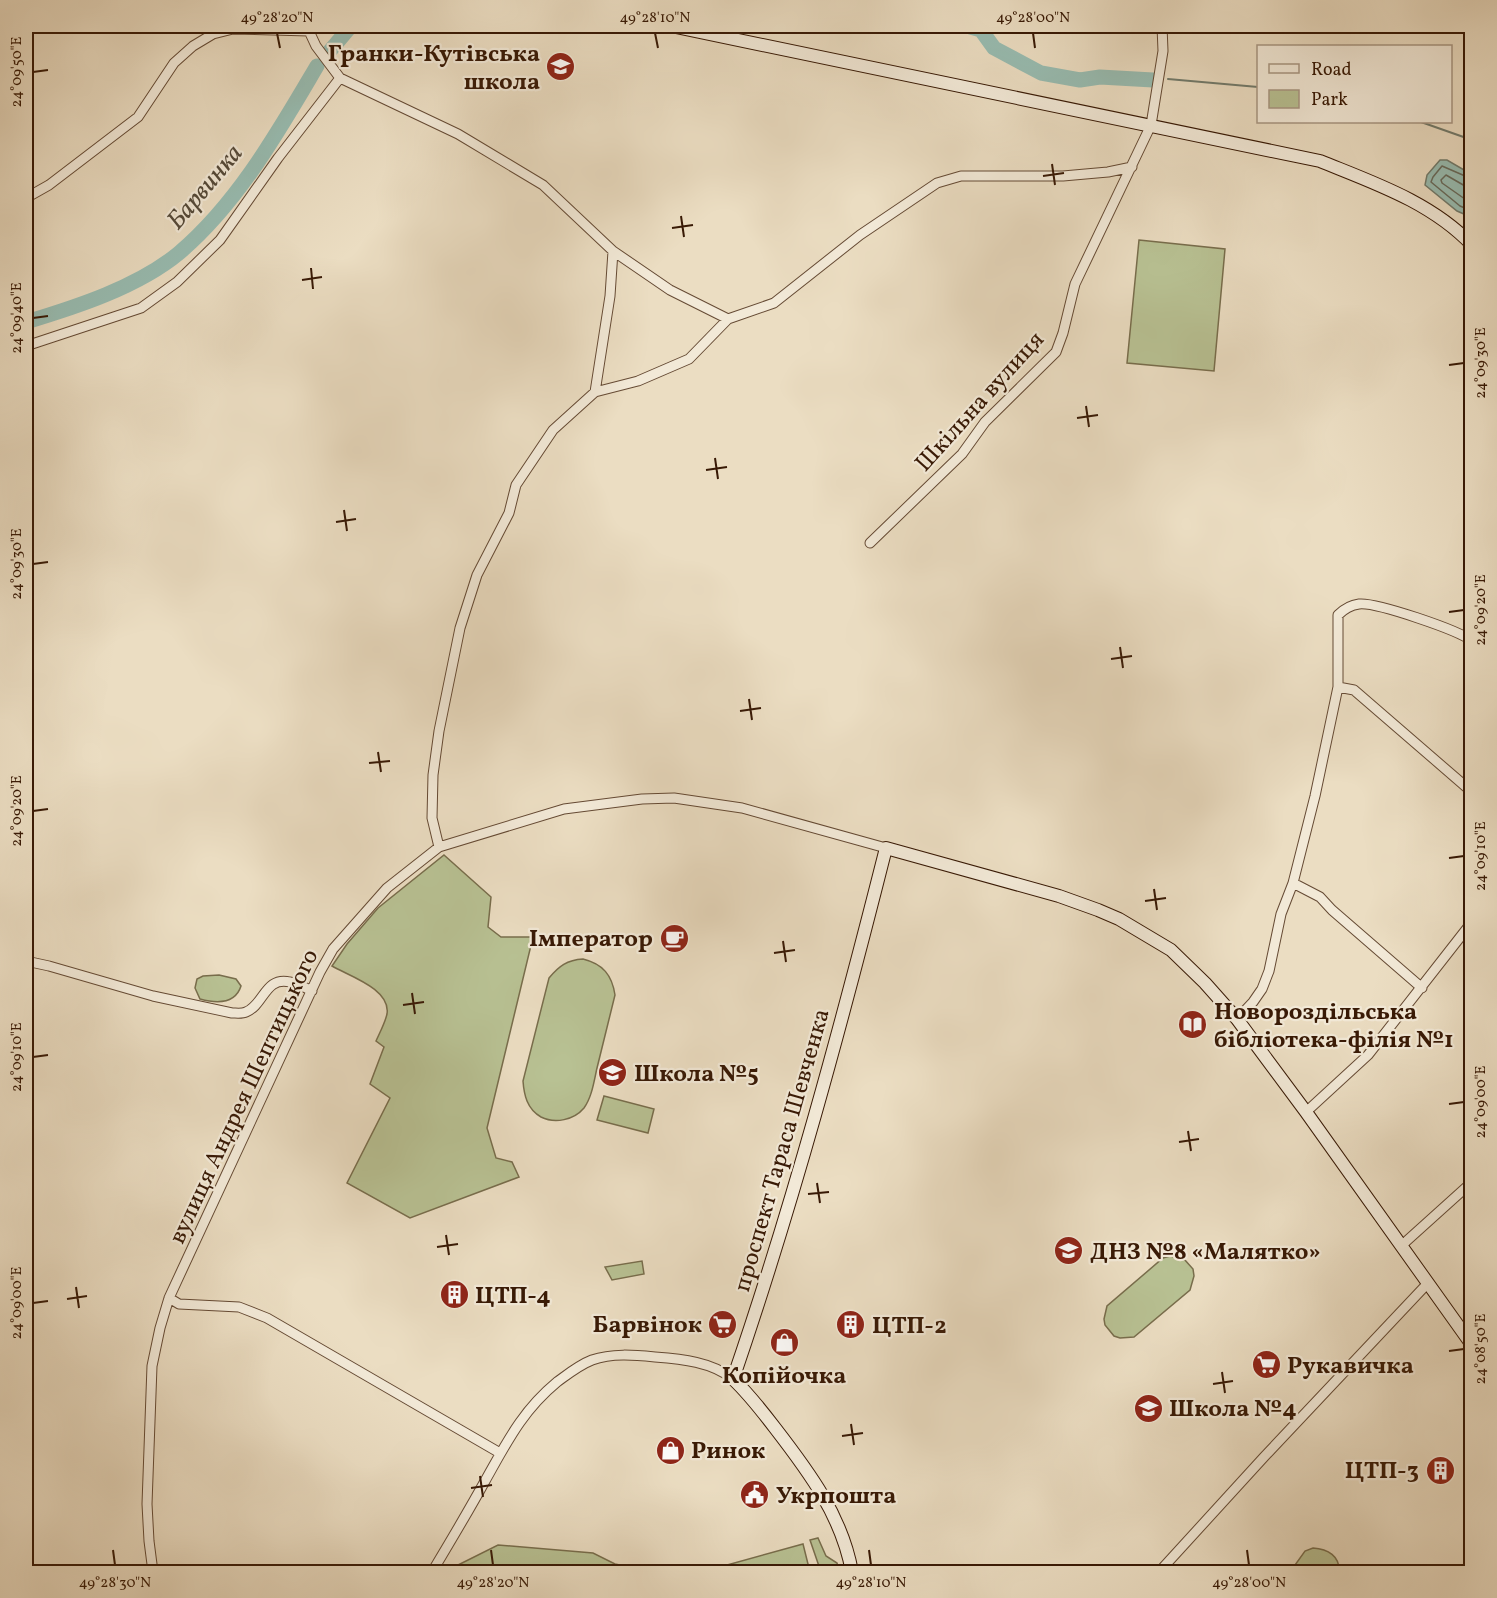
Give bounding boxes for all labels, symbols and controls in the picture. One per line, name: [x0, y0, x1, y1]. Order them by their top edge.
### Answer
text: 49°28'20"N: [241, 8, 313, 29]
text: 49°28'10"N: [620, 8, 690, 29]
text: 49°28'00"N: [996, 8, 1070, 29]
text: 24°09'50"E: [7, 37, 28, 107]
place label: Гранки-Кутівська школа: [328, 38, 540, 100]
legend: [1257, 45, 1452, 123]
school or university icon: Гранки-Кутівська школа: [545, 51, 577, 83]
text: Road: [1311, 58, 1352, 83]
text: Park: [1311, 88, 1348, 113]
water label: Барвинка: [159, 137, 252, 238]
text: 24°09'40"E: [7, 282, 28, 354]
street label: Шкільна вулиця: [908, 324, 1053, 480]
text: 24°09'30"E: [1471, 327, 1492, 399]
text: 24°09'30"E: [7, 528, 28, 600]
text: 24°09'20"E: [1471, 574, 1492, 646]
text: 24°09'20"E: [7, 775, 28, 847]
text: 24°09'10"E: [1471, 821, 1492, 891]
cafe icon: Імператор: [658, 922, 690, 954]
place label: Імператор: [529, 923, 653, 957]
street label: вулиця Андрея Шептицького: [161, 944, 328, 1250]
place label: Новороздільська бібліотека-філія №1: [1214, 996, 1454, 1058]
street label: проспект Тараса Шевченка: [726, 1005, 840, 1296]
library icon: Новороздільська бібліотека-філія №1: [1177, 1009, 1209, 1041]
text: 24°09'10"E: [7, 1022, 28, 1092]
school or university icon: Школа №5: [597, 1057, 629, 1089]
place label: Школа №5: [634, 1058, 759, 1092]
text: 24°09'00"E: [1471, 1066, 1492, 1138]
school or university icon: ДНЗ №8 «Малятко»: [1053, 1235, 1085, 1267]
place label: ДНЗ №8 «Малятко»: [1090, 1236, 1321, 1270]
text: 24°09'00"E: [7, 1267, 28, 1339]
building icon: ЦТП-4: [438, 1279, 470, 1311]
place label: ЦТП-4: [475, 1280, 551, 1314]
supermarket icon: Барвінок: [707, 1308, 739, 1340]
place label: Барвінок: [593, 1309, 702, 1343]
building icon: ЦТП-2: [835, 1309, 867, 1341]
place label: ЦТП-2: [872, 1310, 947, 1344]
text: 24°08'50"E: [1471, 1314, 1492, 1384]
shop icon: Копійочка: [768, 1326, 800, 1358]
supermarket icon: Рукавичка: [1250, 1349, 1282, 1381]
place label: Рукавичка: [1287, 1350, 1414, 1384]
place label: Копійочка: [722, 1360, 846, 1394]
school or university icon: Школа №4: [1132, 1392, 1164, 1424]
place label: Школа №4: [1169, 1393, 1297, 1427]
shop icon: Ринок: [654, 1434, 686, 1466]
place label: Ринок: [691, 1435, 765, 1469]
building icon: ЦТП-3: [1424, 1454, 1456, 1486]
place label: ЦТП-3: [1345, 1455, 1419, 1489]
public building icon: Укрпошта: [739, 1479, 771, 1511]
place label: Укрпошта: [776, 1480, 896, 1514]
text: 49°28'30"N: [79, 1573, 151, 1594]
text: 49°28'20"N: [457, 1573, 529, 1594]
text: 49°28'10"N: [836, 1573, 906, 1594]
text: 49°28'00"N: [1212, 1573, 1286, 1594]

